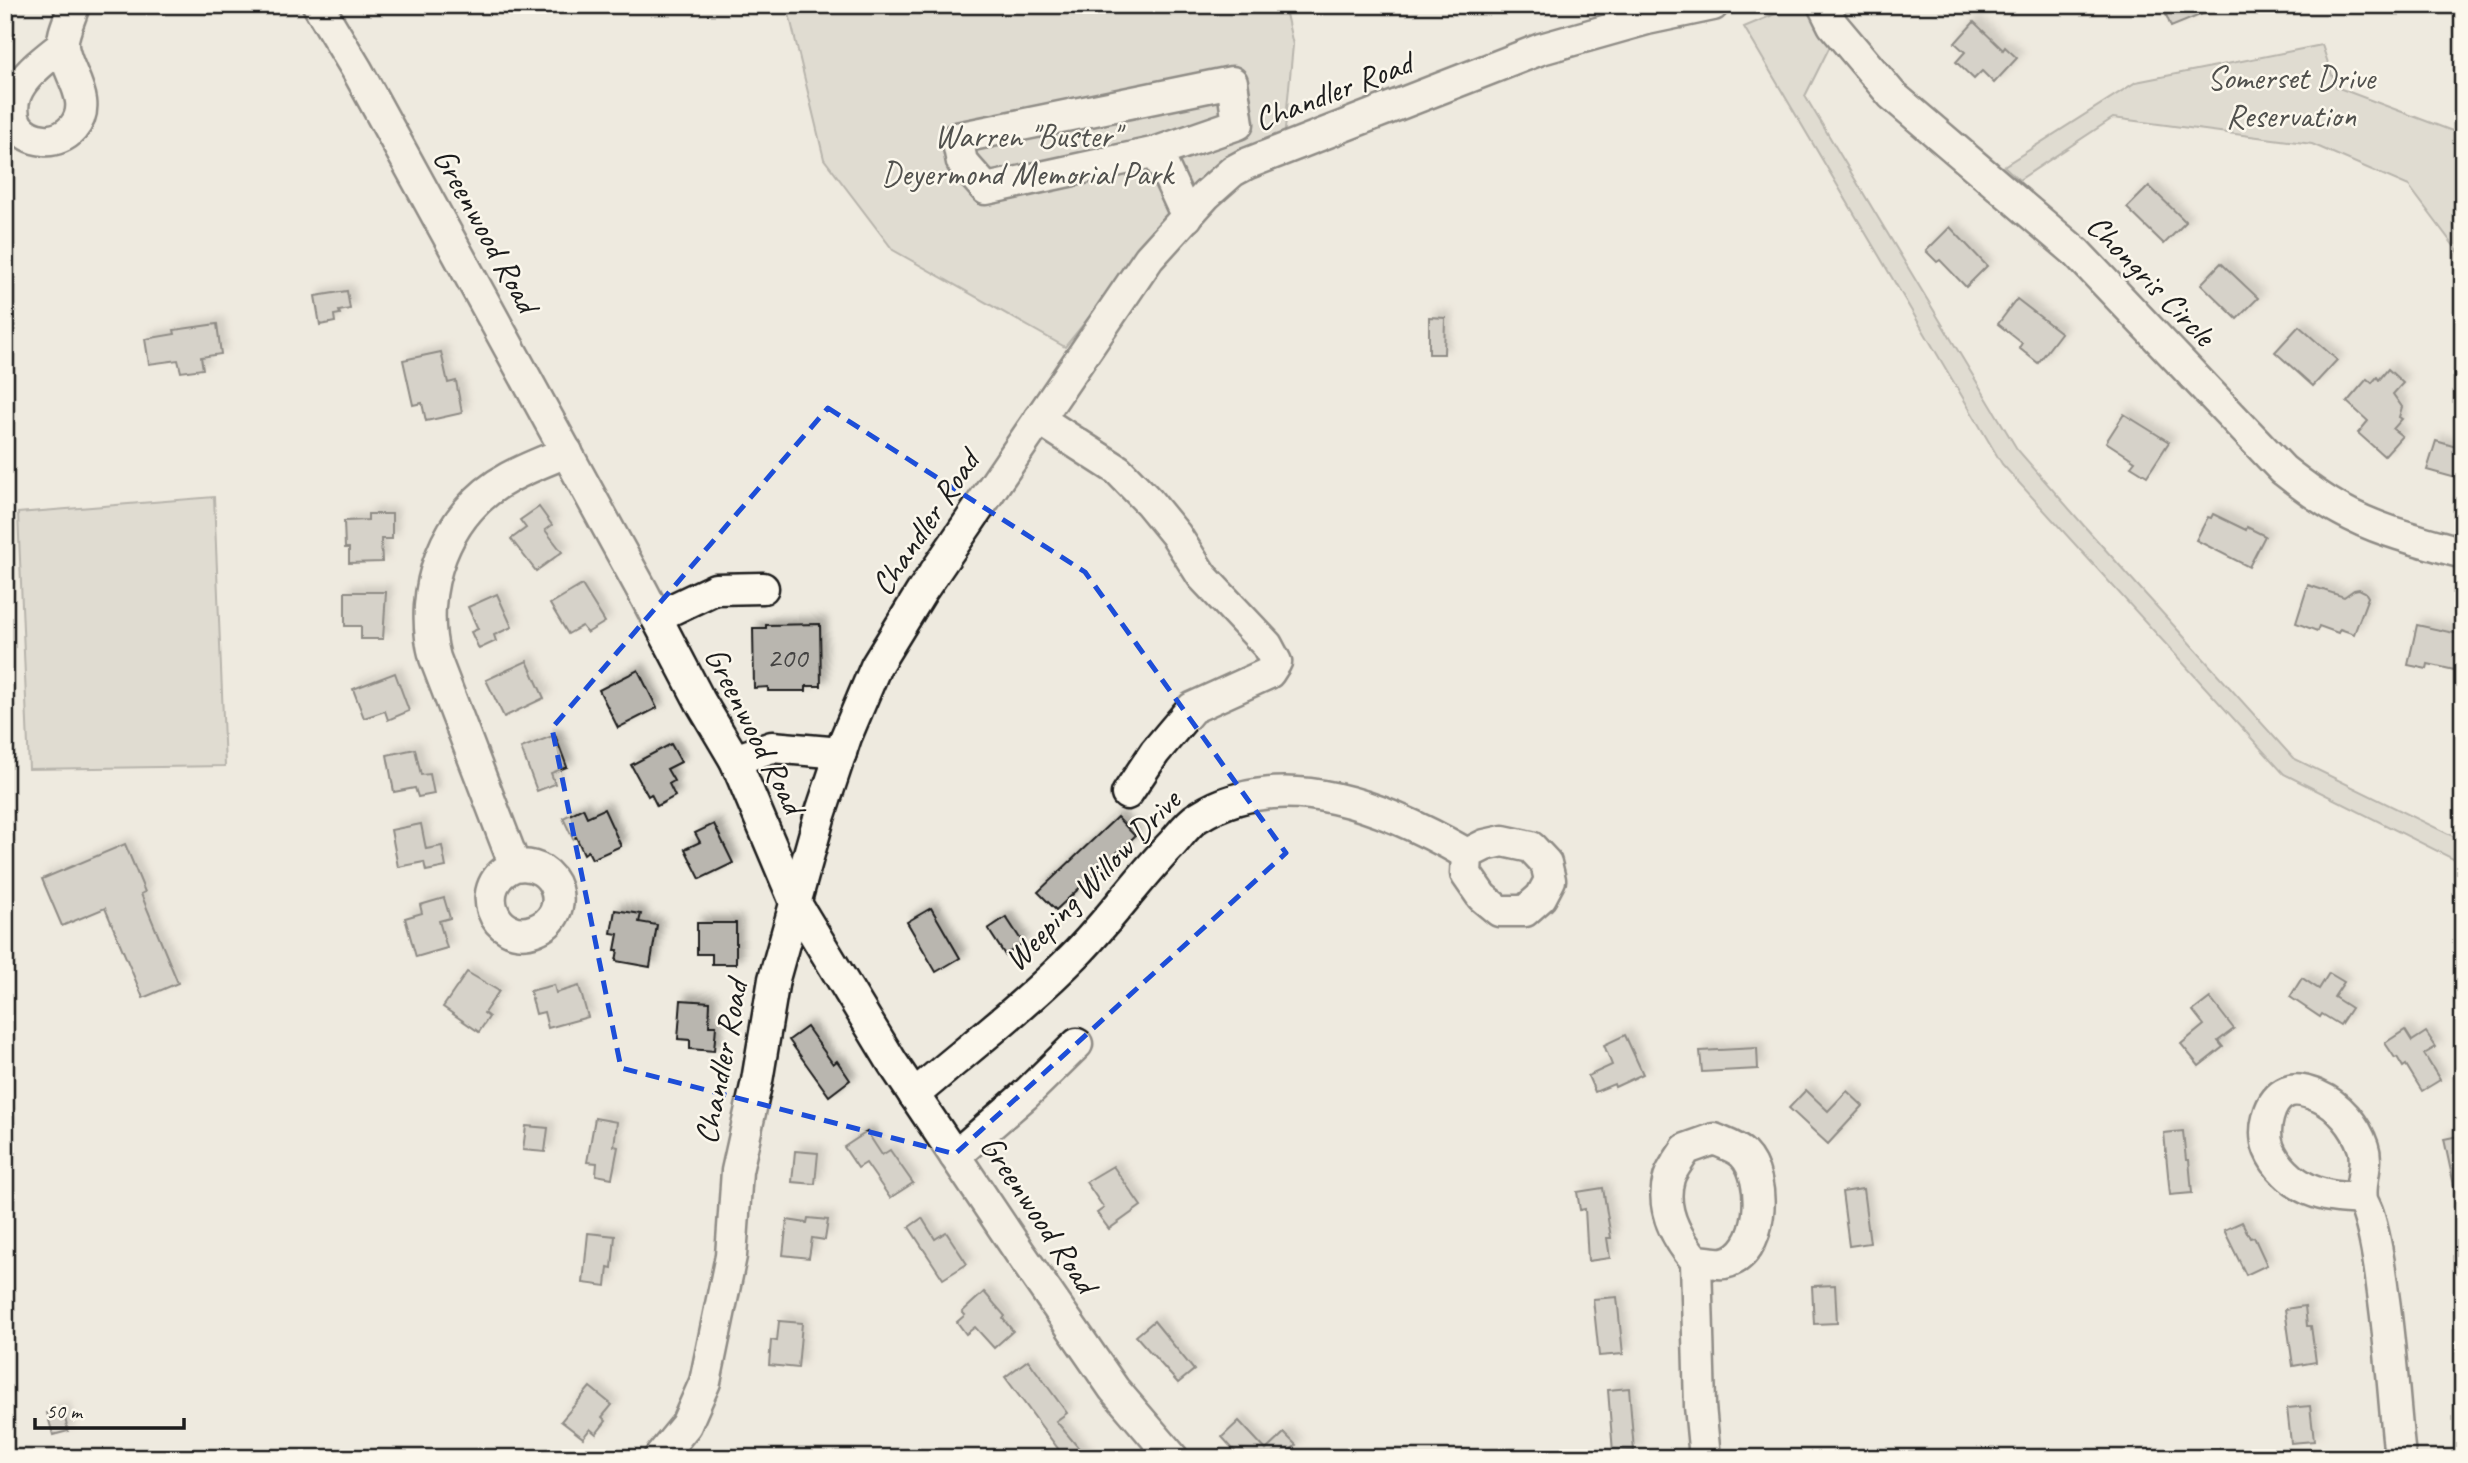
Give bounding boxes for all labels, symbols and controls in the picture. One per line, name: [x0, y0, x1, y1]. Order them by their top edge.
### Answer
street label: Chandler Road: [1248, 40, 1423, 140]
park label: Somerset Drive Reservation: [2207, 57, 2377, 137]
park label: Warren "Buster" Deyermond Memorial Park: [881, 115, 1176, 195]
street label: Greenwood Road: [424, 141, 551, 324]
street label: Chongris Circle: [2078, 205, 2226, 357]
street label: Chandler Road: [861, 438, 992, 603]
house number: 200: [767, 638, 810, 676]
street label: Greenwood Road: [695, 640, 817, 825]
street label: Weeping Willow Drive: [995, 779, 1191, 980]
street label: Chandler Road: [685, 972, 758, 1147]
street label: Greenwood Road: [971, 1127, 1110, 1305]
scale bar: [35, 1386, 184, 1430]
text: 50 m: [46, 1398, 84, 1424]

